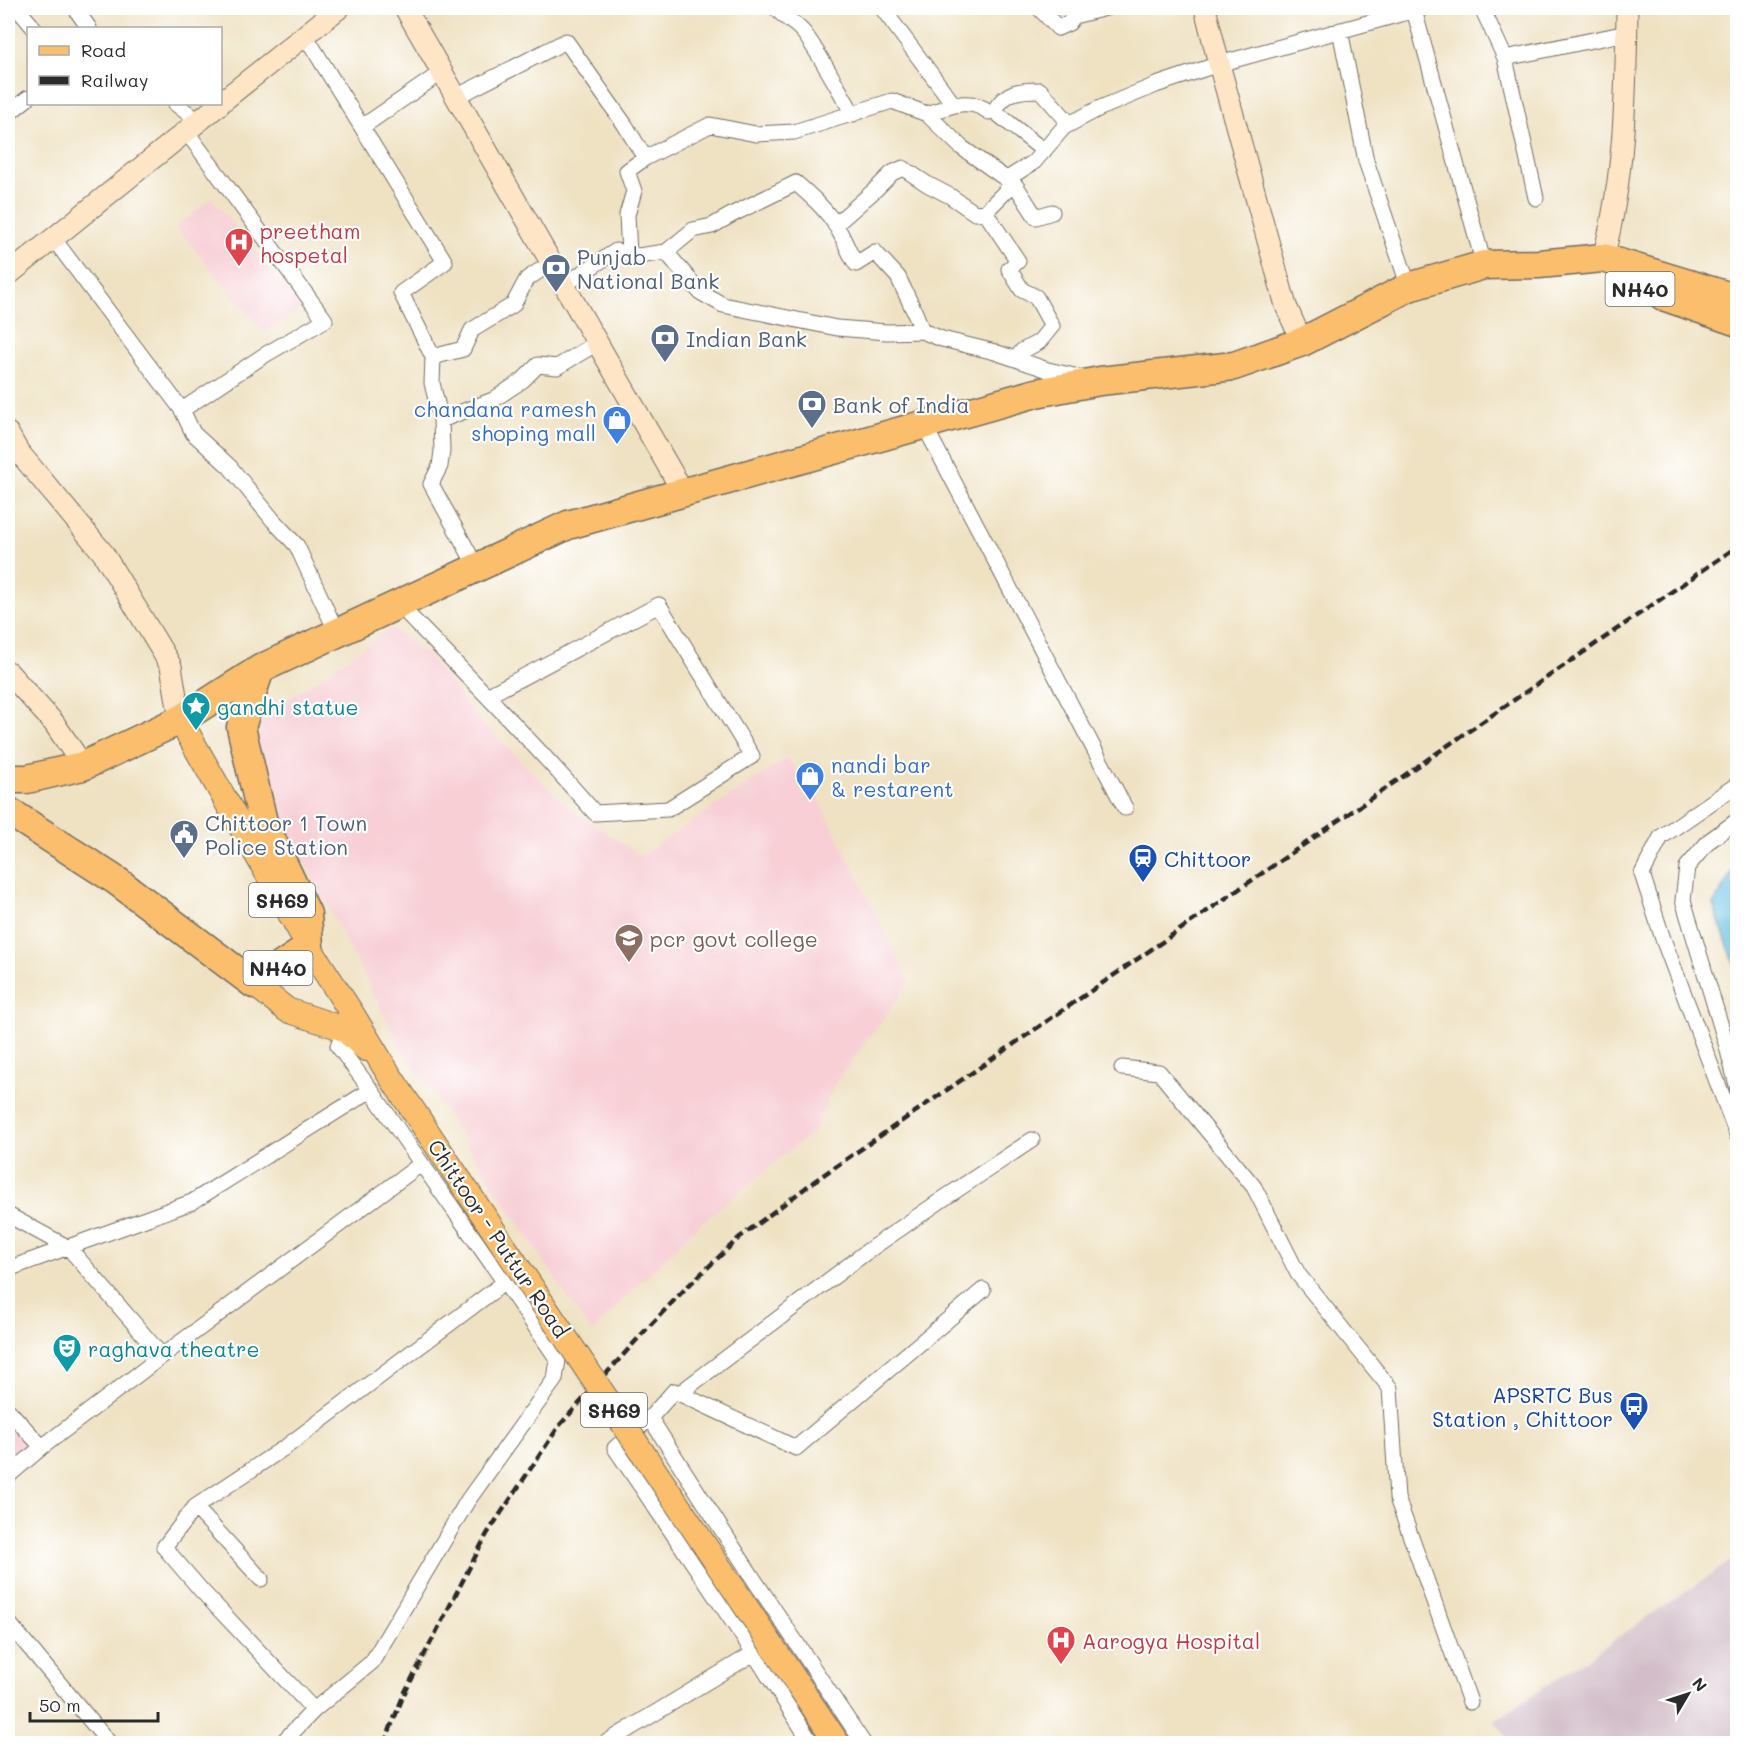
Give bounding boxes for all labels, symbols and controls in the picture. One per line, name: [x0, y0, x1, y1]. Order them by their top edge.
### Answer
legend: [27, 27, 222, 105]
text: Road: [81, 38, 126, 62]
text: Railway: [81, 68, 148, 92]
place label: preetham hospetal: [260, 217, 360, 268]
hospital icon: preetham hospetal: [223, 226, 255, 268]
place label: Punjab National Bank: [577, 243, 719, 294]
bank icon: Punjab National Bank: [540, 252, 572, 294]
road number: NH40: [1606, 272, 1674, 306]
bank icon: Indian Bank: [649, 322, 681, 364]
place label: Indian Bank: [686, 325, 807, 352]
bank icon: Bank of India: [796, 388, 828, 430]
place label: Bank of India: [833, 391, 970, 418]
place label: chandana ramesh shoping mall: [414, 395, 596, 446]
shop icon: chandana ramesh shoping mall: [601, 404, 633, 446]
place icon: gandhi statue: [180, 690, 212, 732]
place label: gandhi statue: [217, 693, 358, 720]
place label: nandi bar & restarent: [831, 751, 953, 802]
shop icon: nandi bar & restarent: [794, 760, 826, 802]
place label: Chittoor 1 Town Police Station: [205, 809, 367, 860]
public building icon: Chittoor 1 Town Police Station: [168, 818, 200, 860]
station icon: Chittoor: [1127, 842, 1159, 884]
place label: Chittoor: [1164, 845, 1251, 872]
road number: SH69: [249, 883, 315, 917]
school or university icon: pcr govt college: [613, 922, 645, 964]
place label: pcr govt college: [650, 925, 818, 952]
road number: NH40: [244, 951, 312, 985]
street label: Chittoor - Puttur Road: [423, 1134, 575, 1342]
theatre icon: raghava theatre: [51, 1332, 83, 1374]
place label: raghava theatre: [88, 1335, 260, 1362]
place label: APSRTC Bus Station , Chittoor: [1432, 1381, 1613, 1432]
bus stop icon: APSRTC Bus Station , Chittoor: [1618, 1390, 1650, 1432]
road number: SH69: [581, 1393, 647, 1427]
hospital icon: Aarogya Hospital: [1045, 1624, 1077, 1666]
place label: Aarogya Hospital: [1082, 1627, 1260, 1654]
north arrow: [1658, 1664, 1718, 1724]
text: N: [1688, 1673, 1712, 1696]
scale bar: [30, 1685, 158, 1723]
text: 50 m: [39, 1693, 81, 1717]

